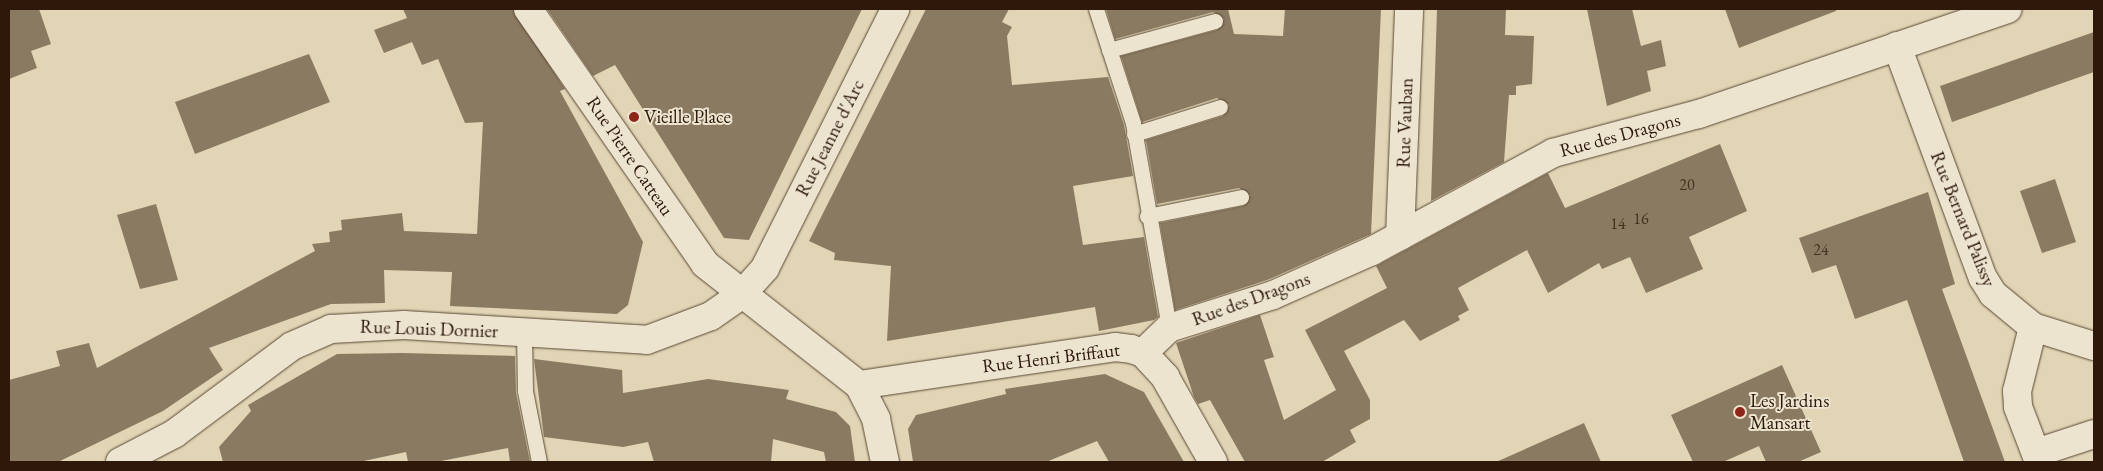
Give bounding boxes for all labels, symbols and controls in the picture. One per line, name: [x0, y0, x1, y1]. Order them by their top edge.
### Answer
street label: Rue Jeanne d'Arc: [791, 76, 869, 200]
street label: Rue Vauban: [1392, 78, 1418, 168]
street label: Rue Pierre Catteau: [582, 92, 678, 220]
place label: Vieille Place: [644, 106, 731, 128]
street label: Rue des Dragons: [1557, 108, 1683, 162]
marker: Vieille Place: [628, 111, 640, 123]
street label: Rue Bernard Palissy: [1925, 148, 2001, 290]
house number: 20: [1679, 175, 1695, 195]
house number: 16: [1633, 209, 1649, 229]
house number: 14: [1610, 214, 1626, 234]
house number: 24: [1813, 240, 1829, 260]
street label: Rue des Dragons: [1189, 267, 1313, 331]
street label: Rue Louis Dornier: [359, 315, 499, 343]
street label: Rue Henri Briffaut: [981, 338, 1121, 378]
place label: Les Jardins Mansart: [1750, 390, 1829, 434]
marker: Les Jardins Mansart: [1734, 406, 1746, 418]

